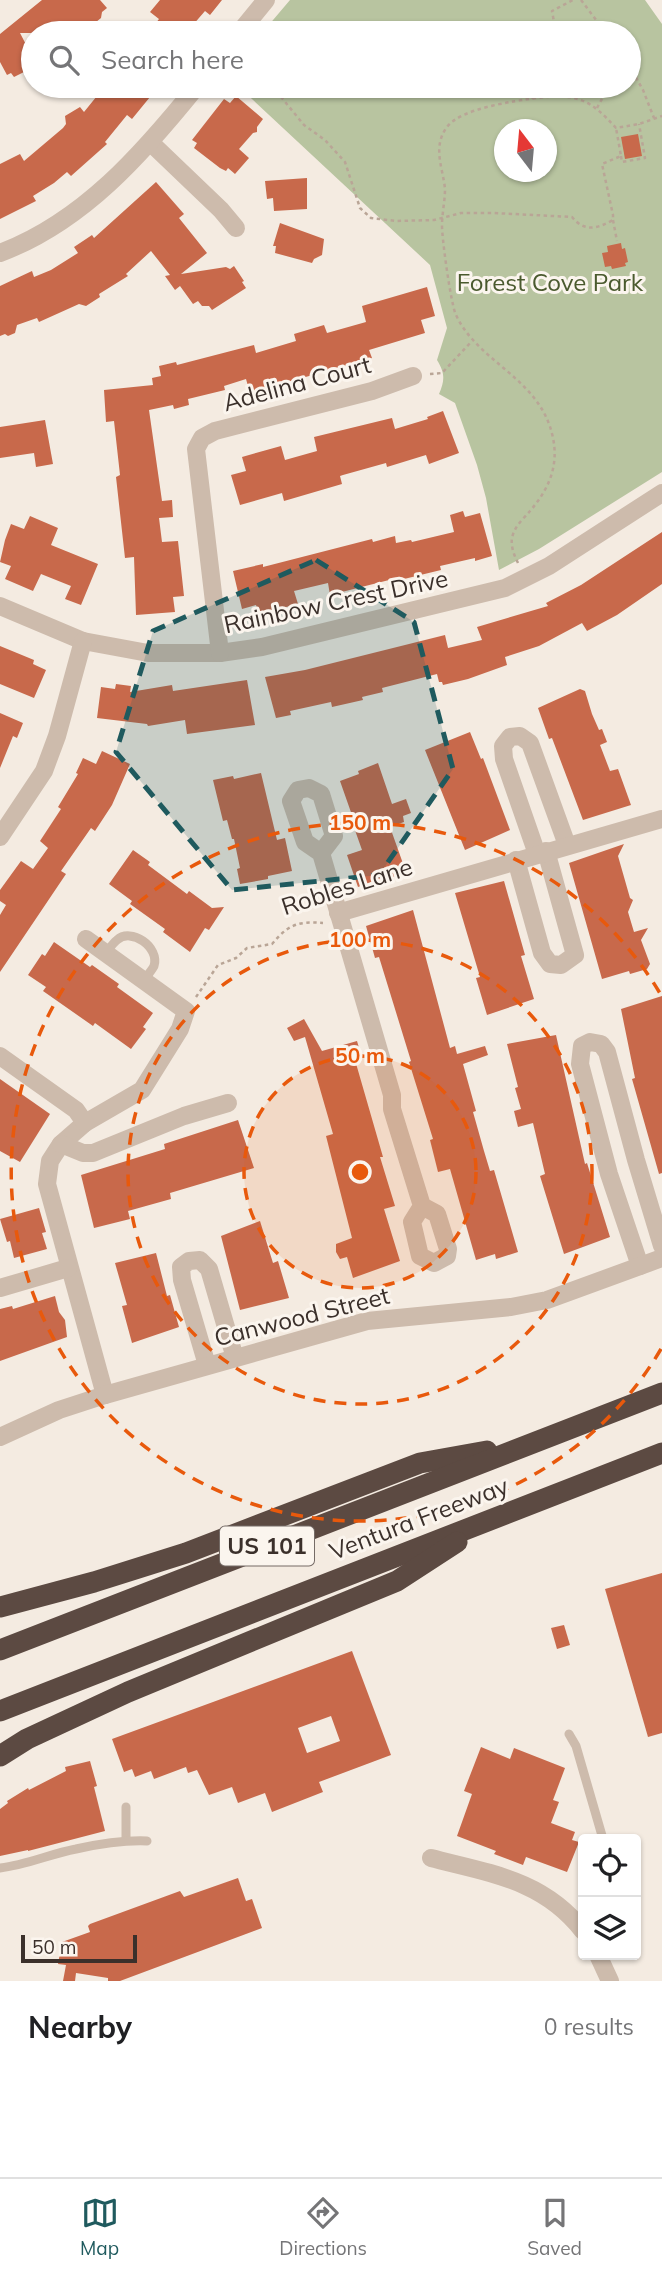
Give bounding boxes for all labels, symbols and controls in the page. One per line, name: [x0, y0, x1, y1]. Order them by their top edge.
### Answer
search box: [21, 21, 641, 98]
icon: search: [45, 41, 83, 79]
text: Search here: [101, 43, 244, 76]
north arrow: [494, 119, 557, 182]
park label: Forest Cove Park: [457, 267, 644, 297]
street label: Adelina Court: [219, 349, 374, 417]
street label: Rainbow Crest Drive: [221, 563, 451, 639]
text: 150 m: [329, 809, 391, 835]
street label: Robles Lane: [277, 851, 416, 921]
text: 100 m: [329, 926, 391, 952]
text: 50 m: [335, 1042, 385, 1068]
centre of rings: [348, 1160, 372, 1184]
street label: Canwood Street: [211, 1280, 392, 1352]
street label: Ventura Freeway: [325, 1470, 513, 1566]
road number: US 101: [220, 1526, 314, 1566]
map controls: [578, 1834, 641, 1960]
button: locate: [578, 1834, 641, 1897]
button: layers: [578, 1897, 641, 1960]
scale bar: [21, 1932, 136, 1964]
text: 50 m: [32, 1935, 76, 1959]
text: Nearby: [28, 2008, 132, 2046]
text: 0 results: [544, 2012, 634, 2041]
tab: Map: [80, 2194, 119, 2260]
tab: Directions: [279, 2194, 367, 2260]
tab: Saved: [527, 2194, 582, 2260]

